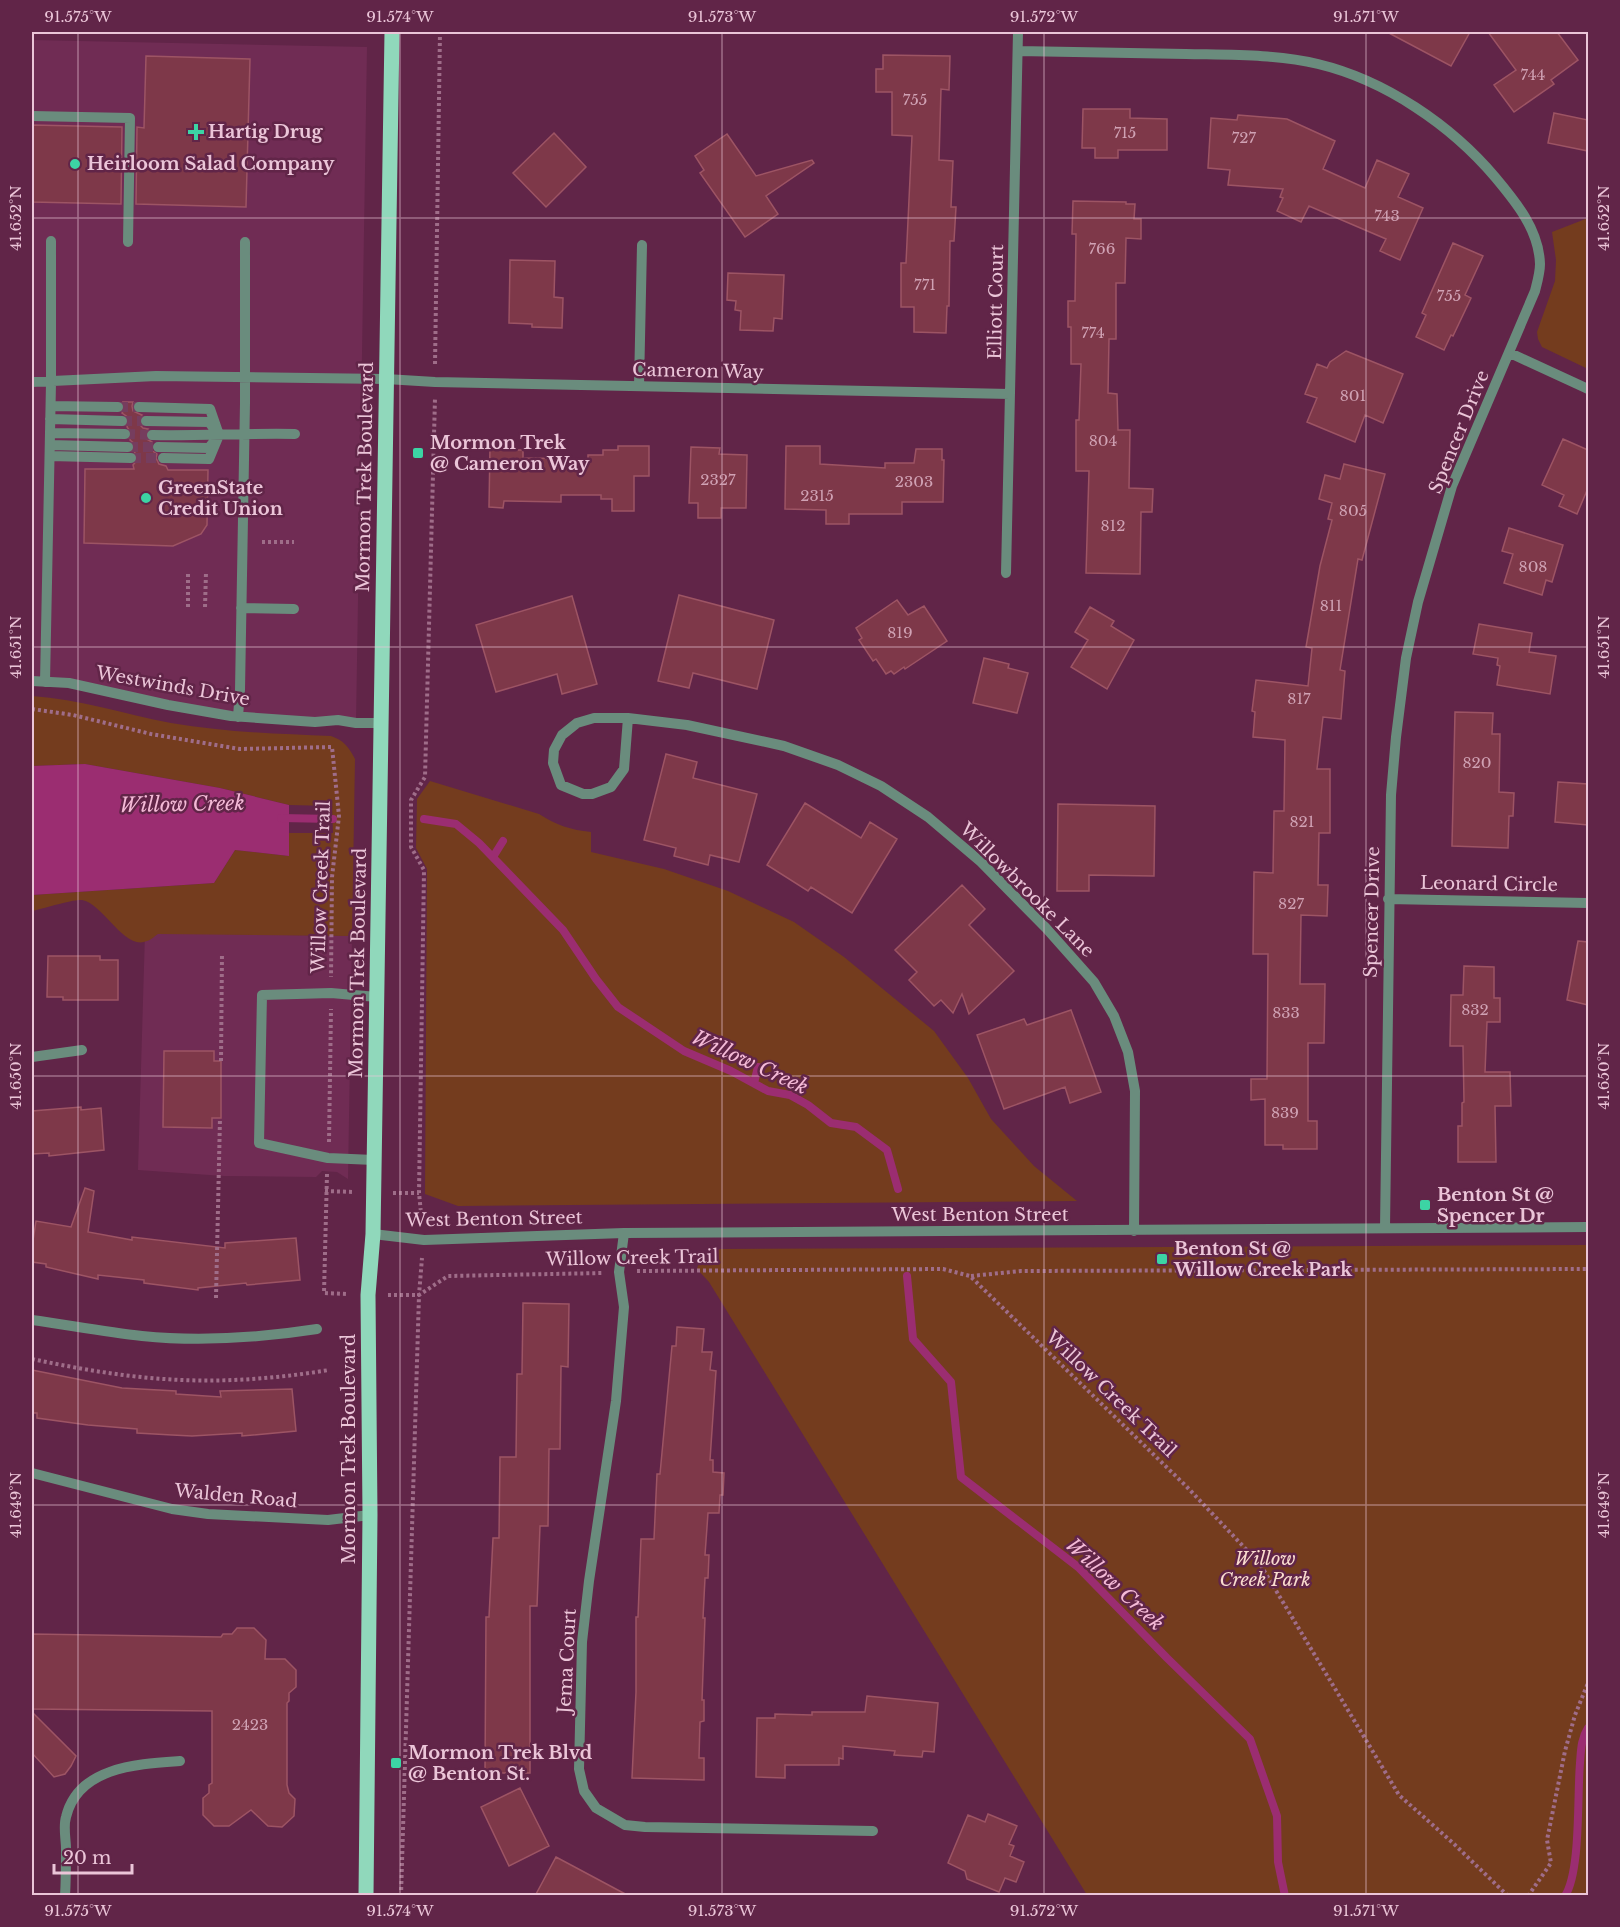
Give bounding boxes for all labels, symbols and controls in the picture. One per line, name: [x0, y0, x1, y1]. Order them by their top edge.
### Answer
text: 91.575°W: [44, 7, 112, 26]
text: 91.574°W: [366, 7, 434, 26]
text: 91.573°W: [688, 7, 757, 26]
text: 91.572°W: [1010, 7, 1079, 26]
text: 91.571°W: [1333, 7, 1399, 26]
house number: 744: [1521, 65, 1545, 84]
house number: 755: [903, 90, 927, 109]
place label: Hartig Drug: [208, 121, 324, 143]
house number: 715: [1114, 123, 1136, 142]
marker: Hartig Drug: [189, 125, 203, 139]
house number: 727: [1232, 128, 1257, 147]
place label: Heirloom Salad Company: [87, 153, 335, 175]
marker: Heirloom Salad Company: [68, 157, 82, 171]
text: 41.652°N: [6, 185, 25, 251]
text: 41.652°N: [1594, 185, 1613, 251]
house number: 743: [1374, 206, 1400, 225]
house number: 766: [1089, 239, 1115, 258]
street label: Elliott Court: [984, 244, 1008, 360]
house number: 771: [914, 275, 936, 294]
house number: 755: [1437, 286, 1461, 305]
house number: 774: [1081, 323, 1105, 342]
street label: Cameron Way: [632, 359, 765, 383]
street label: Mormon Trek Boulevard: [352, 362, 378, 592]
street label: Spencer Drive: [1424, 367, 1494, 497]
house number: 801: [1340, 386, 1366, 405]
house number: 804: [1089, 431, 1117, 450]
place label: Mormon Trek @ Cameron Way: [430, 432, 590, 475]
marker: Mormon Trek @ Cameron Way: [411, 446, 425, 460]
house number: 2327: [700, 470, 736, 489]
house number: 2303: [895, 472, 933, 491]
place label: GreenState Credit Union: [158, 477, 283, 520]
house number: 2315: [800, 486, 834, 505]
marker: GreenState Credit Union: [139, 491, 153, 505]
house number: 805: [1339, 501, 1367, 520]
house number: 812: [1100, 516, 1126, 535]
house number: 808: [1519, 557, 1547, 576]
house number: 811: [1320, 596, 1342, 615]
text: 41.651°N: [6, 616, 25, 678]
text: 41.651°N: [1594, 616, 1613, 678]
house number: 819: [887, 623, 913, 642]
street label: Westwinds Drive: [93, 661, 252, 710]
house number: 817: [1287, 689, 1311, 708]
house number: 820: [1462, 753, 1492, 772]
water label: Willow Creek: [119, 791, 245, 817]
street label: Willow Creek Trail: [307, 800, 335, 975]
house number: 821: [1289, 812, 1315, 831]
street label: Willowbrooke Lane: [955, 818, 1099, 962]
street label: Spencer Drive: [1360, 846, 1384, 978]
street label: Mormon Trek Boulevard: [345, 848, 371, 1078]
street label: Leonard Circle: [1420, 872, 1558, 896]
house number: 827: [1278, 894, 1304, 913]
house number: 832: [1461, 1000, 1489, 1019]
house number: 833: [1272, 1003, 1300, 1022]
water label: Willow Creek: [688, 1025, 812, 1099]
text: 41.650°N: [6, 1043, 25, 1109]
text: 41.650°N: [1594, 1043, 1613, 1109]
house number: 839: [1271, 1103, 1299, 1122]
place label: Benton St @ Spencer Dr: [1437, 1184, 1554, 1227]
marker: Benton St @ Spencer Dr: [1418, 1198, 1432, 1212]
street label: West Benton Street: [890, 1204, 1069, 1226]
street label: West Benton Street: [404, 1206, 583, 1232]
place label: Benton St @ Willow Creek Park: [1173, 1238, 1353, 1281]
street label: Willow Creek Trail: [544, 1245, 719, 1271]
marker: Benton St @ Willow Creek Park: [1155, 1252, 1169, 1266]
street label: Willow Creek Trail: [1040, 1325, 1181, 1462]
street label: Mormon Trek Boulevard: [338, 1334, 360, 1564]
text: 41.649°N: [6, 1472, 25, 1538]
text: 41.649°N: [1594, 1472, 1613, 1538]
street label: Walden Road: [173, 1480, 298, 1512]
water label: Willow Creek: [1061, 1533, 1169, 1635]
park label: Willow Creek Park: [1220, 1548, 1311, 1591]
street label: Jema Court: [553, 1608, 581, 1716]
house number: 2423: [232, 1715, 268, 1734]
place label: Mormon Trek Blvd @ Benton St.: [408, 1742, 593, 1785]
marker: Mormon Trek Blvd @ Benton St.: [389, 1756, 403, 1770]
scale bar: [54, 1837, 132, 1875]
text: 20 m: [63, 1847, 111, 1869]
text: 91.575°W: [44, 1901, 112, 1920]
text: 91.574°W: [366, 1901, 434, 1920]
text: 91.573°W: [688, 1901, 757, 1920]
text: 91.572°W: [1010, 1901, 1079, 1920]
text: 91.571°W: [1333, 1901, 1399, 1920]

